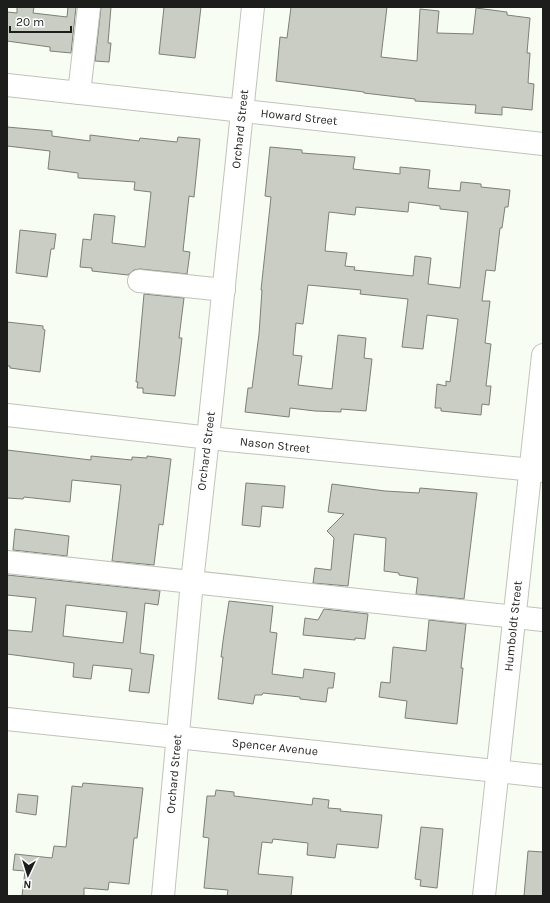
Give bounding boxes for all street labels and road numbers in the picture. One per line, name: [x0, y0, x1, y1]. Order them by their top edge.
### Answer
street label: Orchard Street: [229, 88, 251, 169]
street label: Howard Street: [260, 106, 339, 128]
street label: Orchard Street: [194, 410, 218, 491]
street label: Nason Street: [239, 434, 311, 456]
street label: Humboldt Street: [501, 580, 525, 672]
street label: Orchard Street: [164, 733, 184, 814]
street label: Spencer Avenue: [231, 736, 319, 758]

